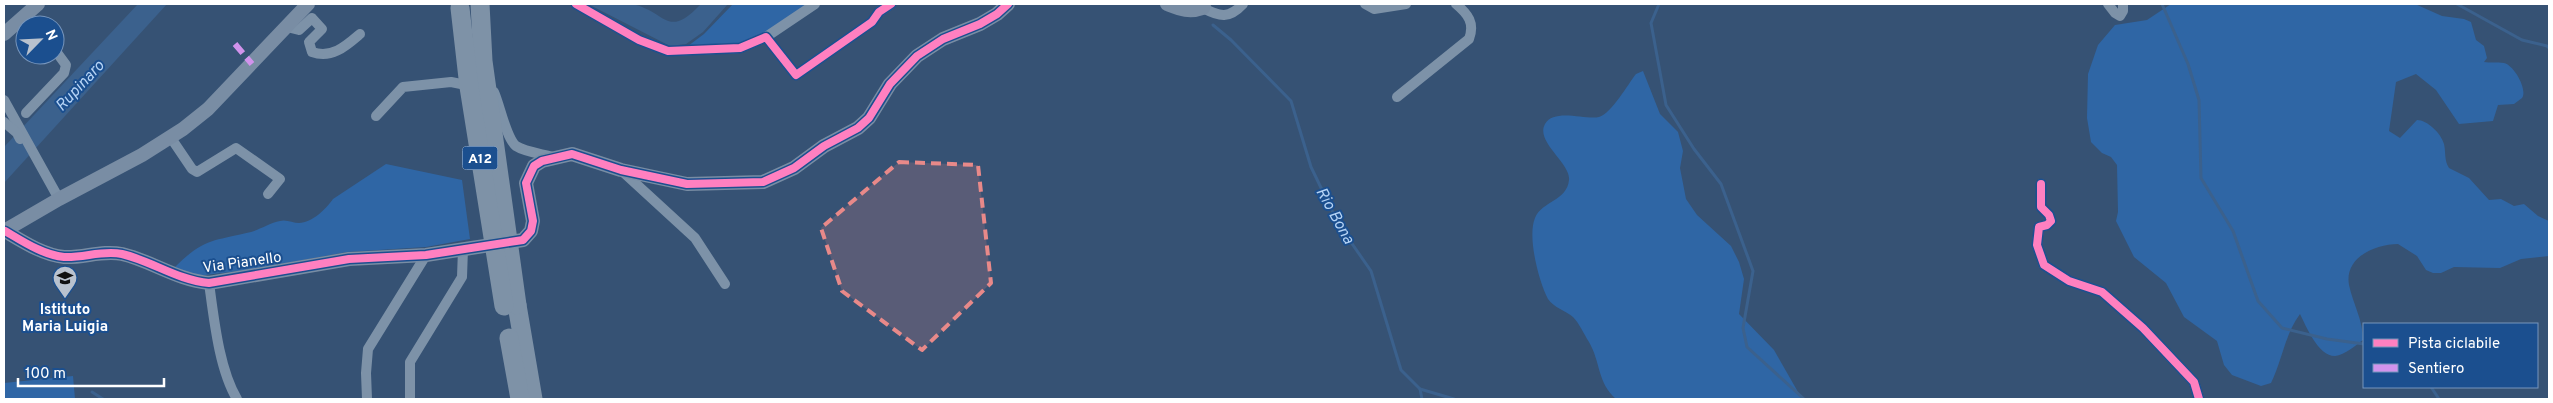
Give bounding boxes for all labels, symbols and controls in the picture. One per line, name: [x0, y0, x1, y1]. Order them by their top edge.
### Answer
north arrow: [15, 15, 65, 65]
text: N: [41, 27, 60, 43]
water label: Rupinaro: [52, 56, 109, 116]
road number: A12: [462, 146, 498, 170]
water label: Rio Bona: [1311, 184, 1358, 248]
street label: Via Pianello: [202, 249, 283, 278]
school or university icon: Istituto Maria Luigia: [52, 265, 78, 299]
place label: Istituto Maria Luigia: [22, 301, 108, 337]
legend: [2363, 323, 2538, 388]
text: Pista ciclabile: [2408, 335, 2500, 354]
scale bar: [18, 356, 164, 388]
text: Sentiero: [2408, 360, 2464, 379]
text: 100 m: [25, 365, 66, 384]

